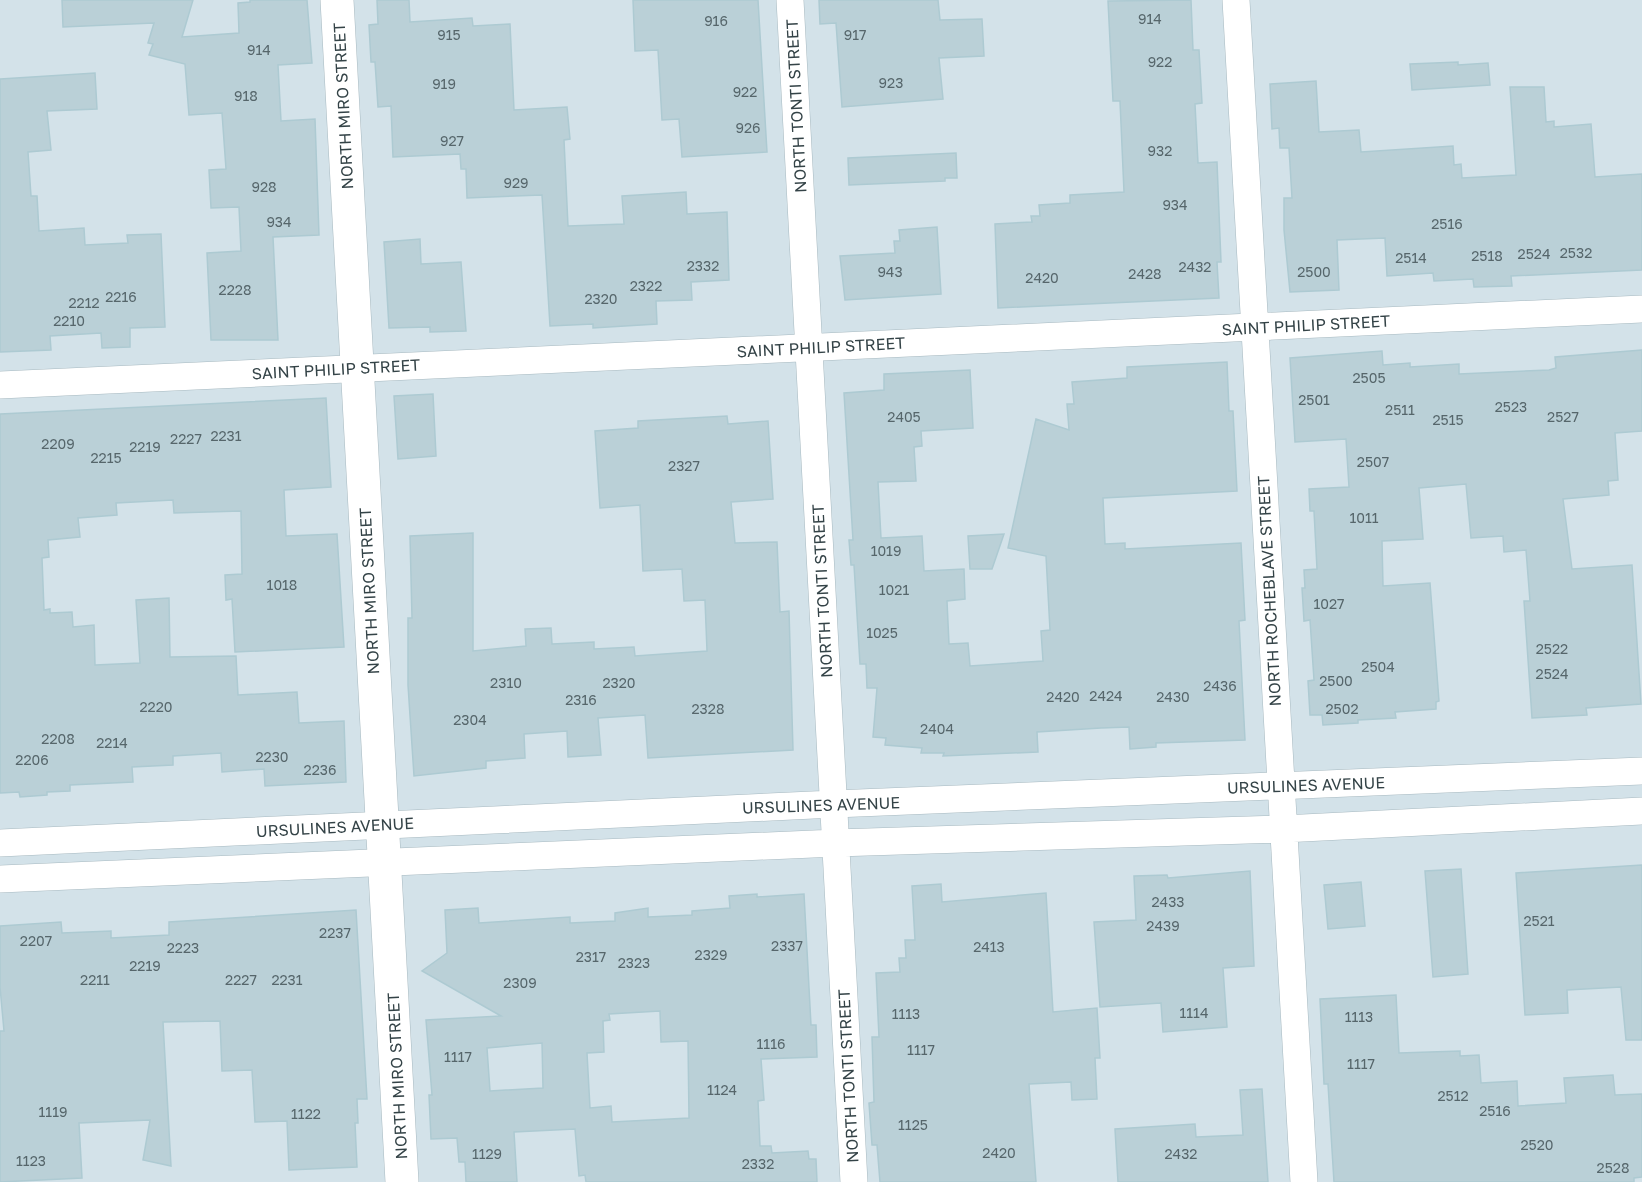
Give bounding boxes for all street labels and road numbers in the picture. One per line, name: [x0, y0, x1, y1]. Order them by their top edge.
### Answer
street label: NORTH TONTI STREET: [781, 19, 811, 193]
street label: NORTH MIRO STREET: [329, 22, 357, 190]
street label: SAINT PHILIP STREET: [1221, 311, 1391, 339]
street label: SAINT PHILIP STREET: [736, 333, 906, 361]
street label: SAINT PHILIP STREET: [251, 355, 421, 383]
street label: NORTH ROCHEBLAVE STREET: [1253, 475, 1285, 707]
street label: NORTH TONTI STREET: [807, 504, 837, 678]
street label: NORTH MIRO STREET: [355, 507, 383, 675]
street label: URSULINES AVENUE: [1227, 772, 1385, 798]
street label: URSULINES AVENUE: [742, 792, 900, 818]
street label: URSULINES AVENUE: [256, 813, 414, 841]
street label: NORTH TONTI STREET: [833, 989, 863, 1163]
street label: NORTH MIRO STREET: [383, 992, 411, 1160]

